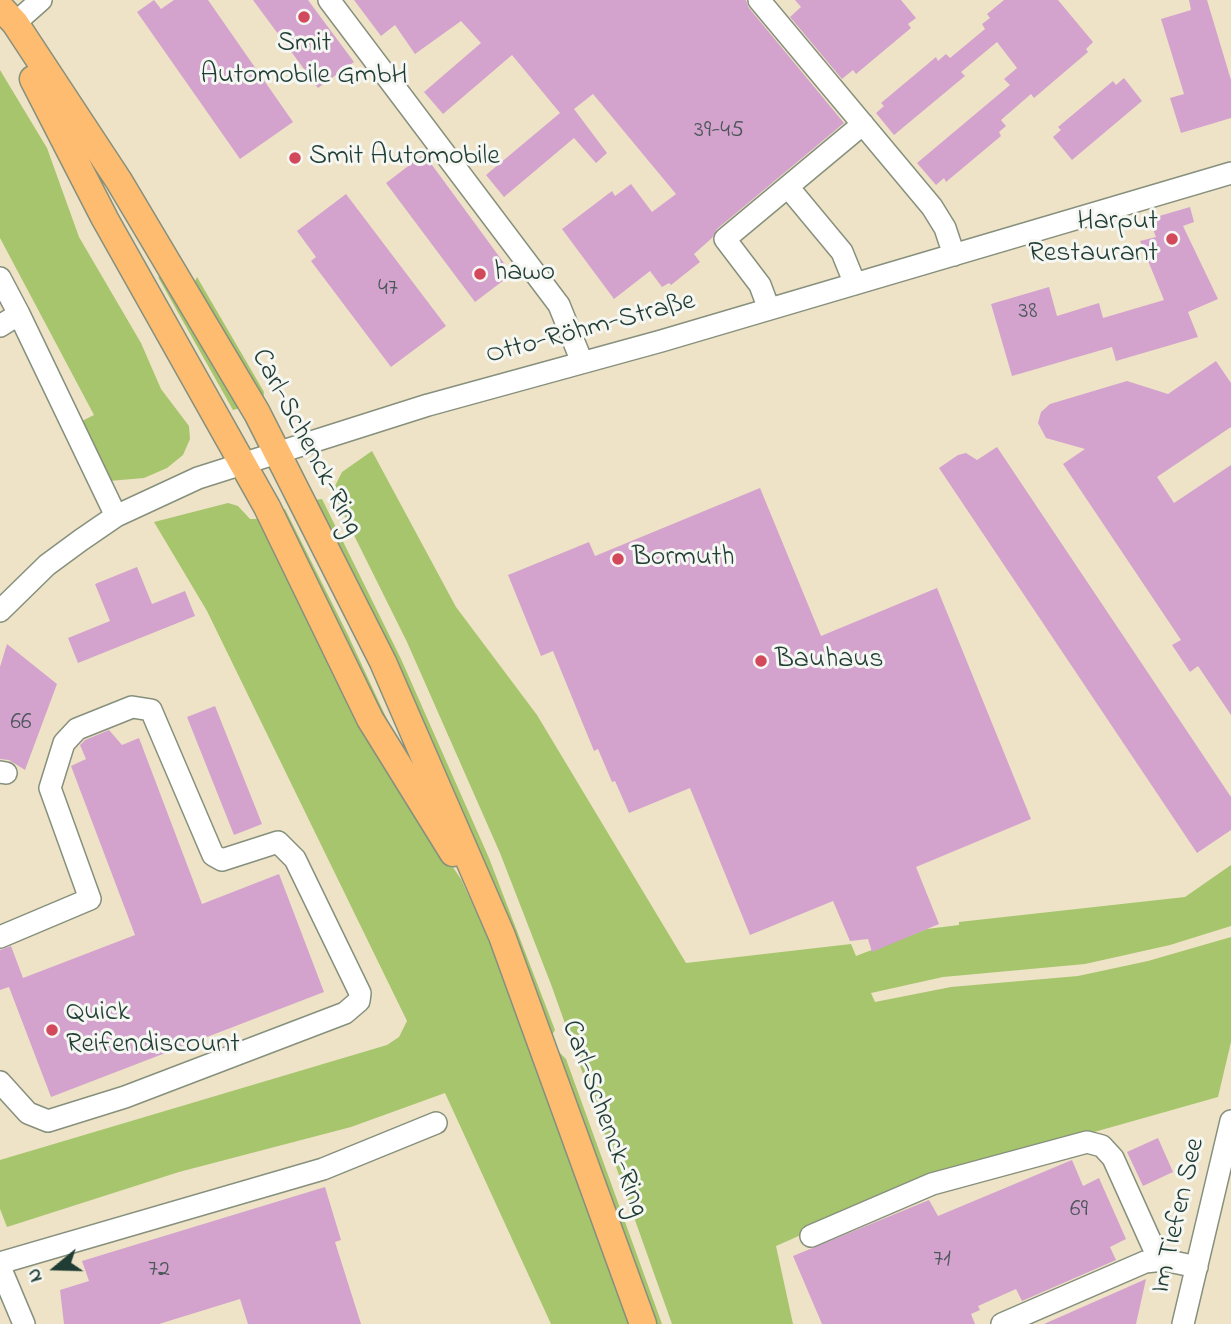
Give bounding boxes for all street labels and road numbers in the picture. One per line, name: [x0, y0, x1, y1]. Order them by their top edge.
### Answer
street label: Otto-Röhm-Straße: [483, 286, 699, 374]
street label: Carl-Schenck-Ring: [242, 344, 368, 542]
street label: Carl-Schenck-Ring: [552, 1016, 654, 1222]
street label: Im Tiefen See: [1146, 1135, 1214, 1297]

